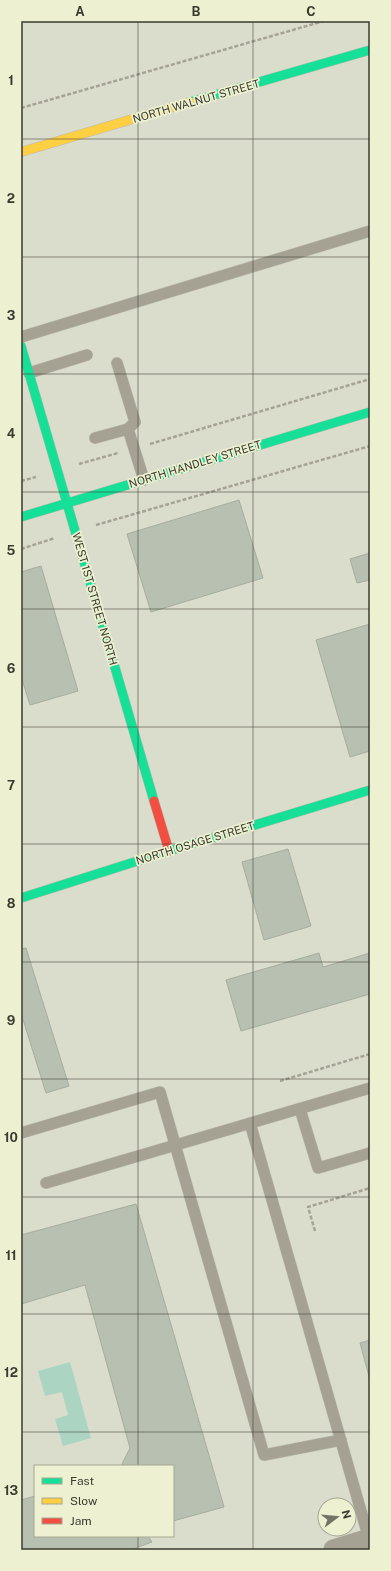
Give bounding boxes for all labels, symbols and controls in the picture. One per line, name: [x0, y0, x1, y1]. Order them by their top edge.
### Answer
text: A: [75, 4, 85, 19]
text: B: [192, 4, 201, 19]
text: C: [306, 4, 316, 19]
text: 1: [8, 73, 14, 88]
street label: NORTH WALNUT STREET: [131, 77, 261, 125]
text: 2: [7, 191, 15, 206]
text: 3: [7, 308, 16, 323]
text: 4: [7, 426, 16, 441]
street label: NORTH HANDLEY STREET: [127, 438, 263, 490]
street label: WEST 1ST STREET NORTH: [70, 531, 120, 667]
text: 5: [7, 543, 16, 558]
text: 6: [7, 661, 16, 676]
text: 7: [7, 778, 15, 793]
street label: NORTH OSAGE STREET: [134, 819, 256, 867]
text: 8: [7, 896, 16, 911]
text: 9: [7, 1013, 15, 1028]
text: 10: [4, 1130, 18, 1145]
text: 11: [5, 1248, 17, 1263]
text: 12: [4, 1365, 18, 1380]
legend: [34, 1465, 174, 1537]
text: Fast: [70, 1474, 95, 1488]
text: 13: [4, 1483, 18, 1498]
text: Slow: [70, 1494, 98, 1508]
north arrow: [317, 1497, 357, 1537]
text: N: [340, 1508, 354, 1520]
text: Jam: [70, 1514, 92, 1528]

